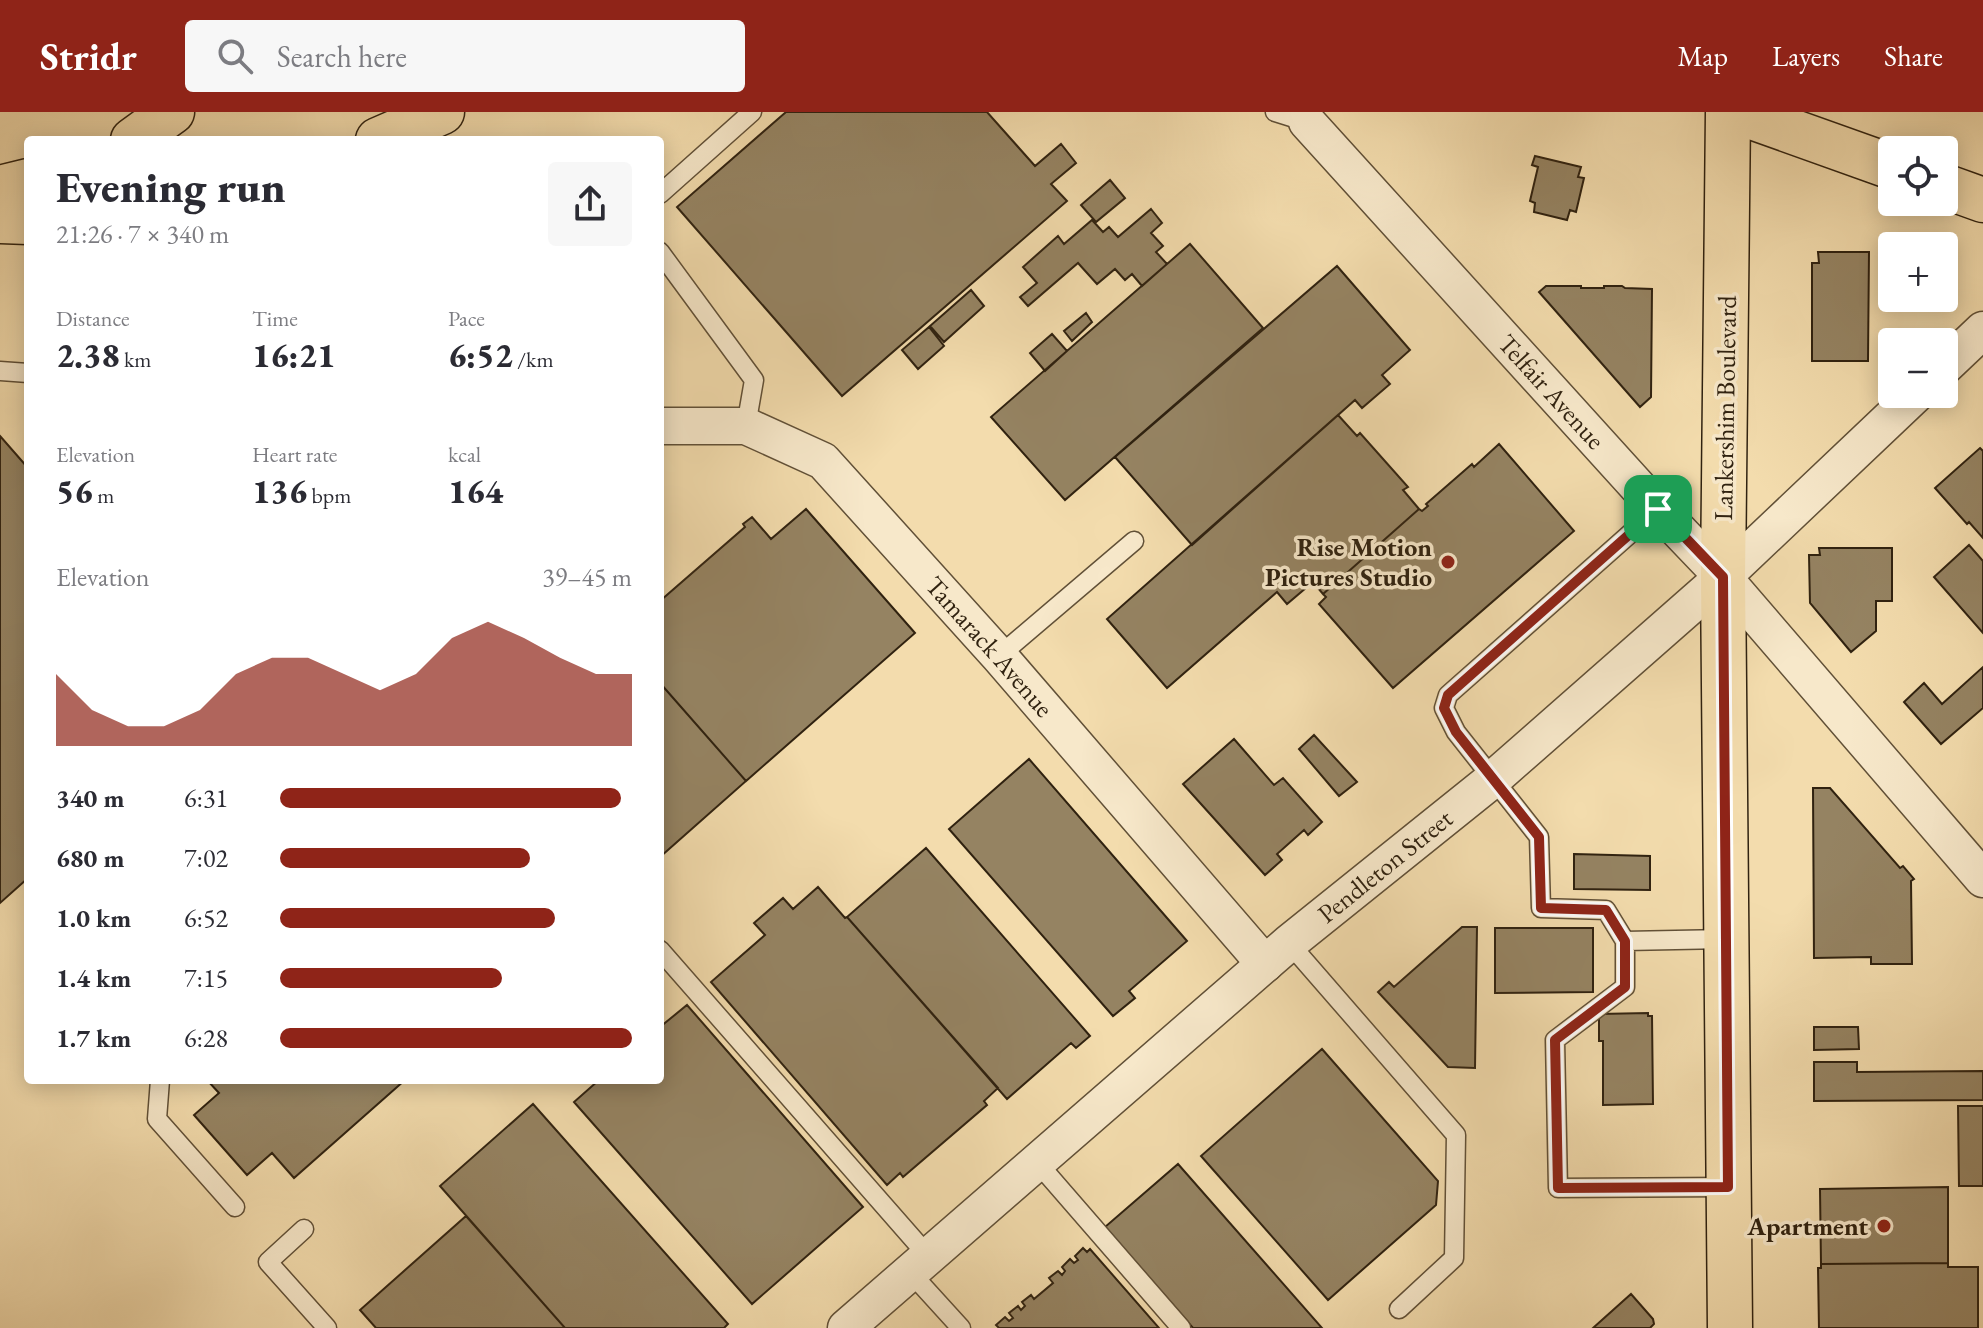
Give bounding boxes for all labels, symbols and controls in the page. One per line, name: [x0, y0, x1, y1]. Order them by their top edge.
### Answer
search box: [185, 20, 745, 92]
text: Stridr: [40, 32, 137, 81]
icon: search: [213, 34, 257, 78]
text: Search here: [277, 37, 407, 76]
text: Map: [1678, 38, 1728, 74]
text: Layers: [1772, 38, 1840, 74]
text: Share: [1884, 38, 1943, 74]
map controls: [1878, 136, 1958, 408]
button: locate: [1878, 136, 1958, 216]
text: Evening run: [56, 158, 286, 215]
button: share: [548, 162, 632, 246]
text: 21:26 · 7 × 340 m: [56, 217, 229, 251]
button: +: [1878, 232, 1958, 312]
street label: Lankershim Boulevard: [1706, 294, 1744, 521]
text: Distance: [56, 304, 129, 333]
text: Time: [252, 304, 298, 333]
text: Pace: [448, 304, 485, 333]
street label: Telfair Avenue: [1491, 327, 1613, 456]
button: −: [1878, 328, 1958, 408]
text: 2.38: [56, 333, 120, 377]
text: 16:21: [252, 333, 335, 377]
text: 6:52: [448, 333, 513, 377]
text: km: [120, 345, 151, 374]
text: /km: [513, 345, 554, 374]
text: Elevation: [56, 440, 135, 469]
text: Heart rate: [252, 440, 337, 469]
text: kcal: [448, 440, 481, 469]
text: 56: [56, 469, 93, 513]
text: 136: [252, 469, 307, 513]
text: 164: [448, 469, 503, 513]
pin: [1624, 475, 1692, 543]
text: m: [93, 481, 114, 510]
text: bpm: [307, 481, 351, 510]
icon: arrive: [1636, 487, 1680, 531]
place label: Rise Motion Pictures Studio: [1265, 530, 1432, 594]
marker: Rise Motion Pictures Studio: [1439, 553, 1457, 571]
text: Elevation: [56, 560, 150, 594]
text: 39–45 m: [542, 560, 632, 594]
street label: Tamarack Avenue: [918, 569, 1061, 724]
text: 340 m: [56, 781, 124, 815]
text: 6:31: [184, 781, 228, 815]
street label: Pendleton Street: [1311, 801, 1459, 930]
text: 680 m: [56, 841, 124, 875]
text: 7:02: [184, 841, 228, 875]
text: 1.0 km: [56, 901, 131, 935]
text: 6:52: [184, 901, 228, 935]
text: 1.4 km: [56, 961, 131, 995]
text: 7:15: [184, 961, 228, 995]
text: 1.7 km: [56, 1021, 131, 1055]
text: 6:28: [184, 1021, 228, 1055]
place label: Apartment: [1746, 1209, 1868, 1243]
marker: Apartment: [1875, 1217, 1893, 1235]

